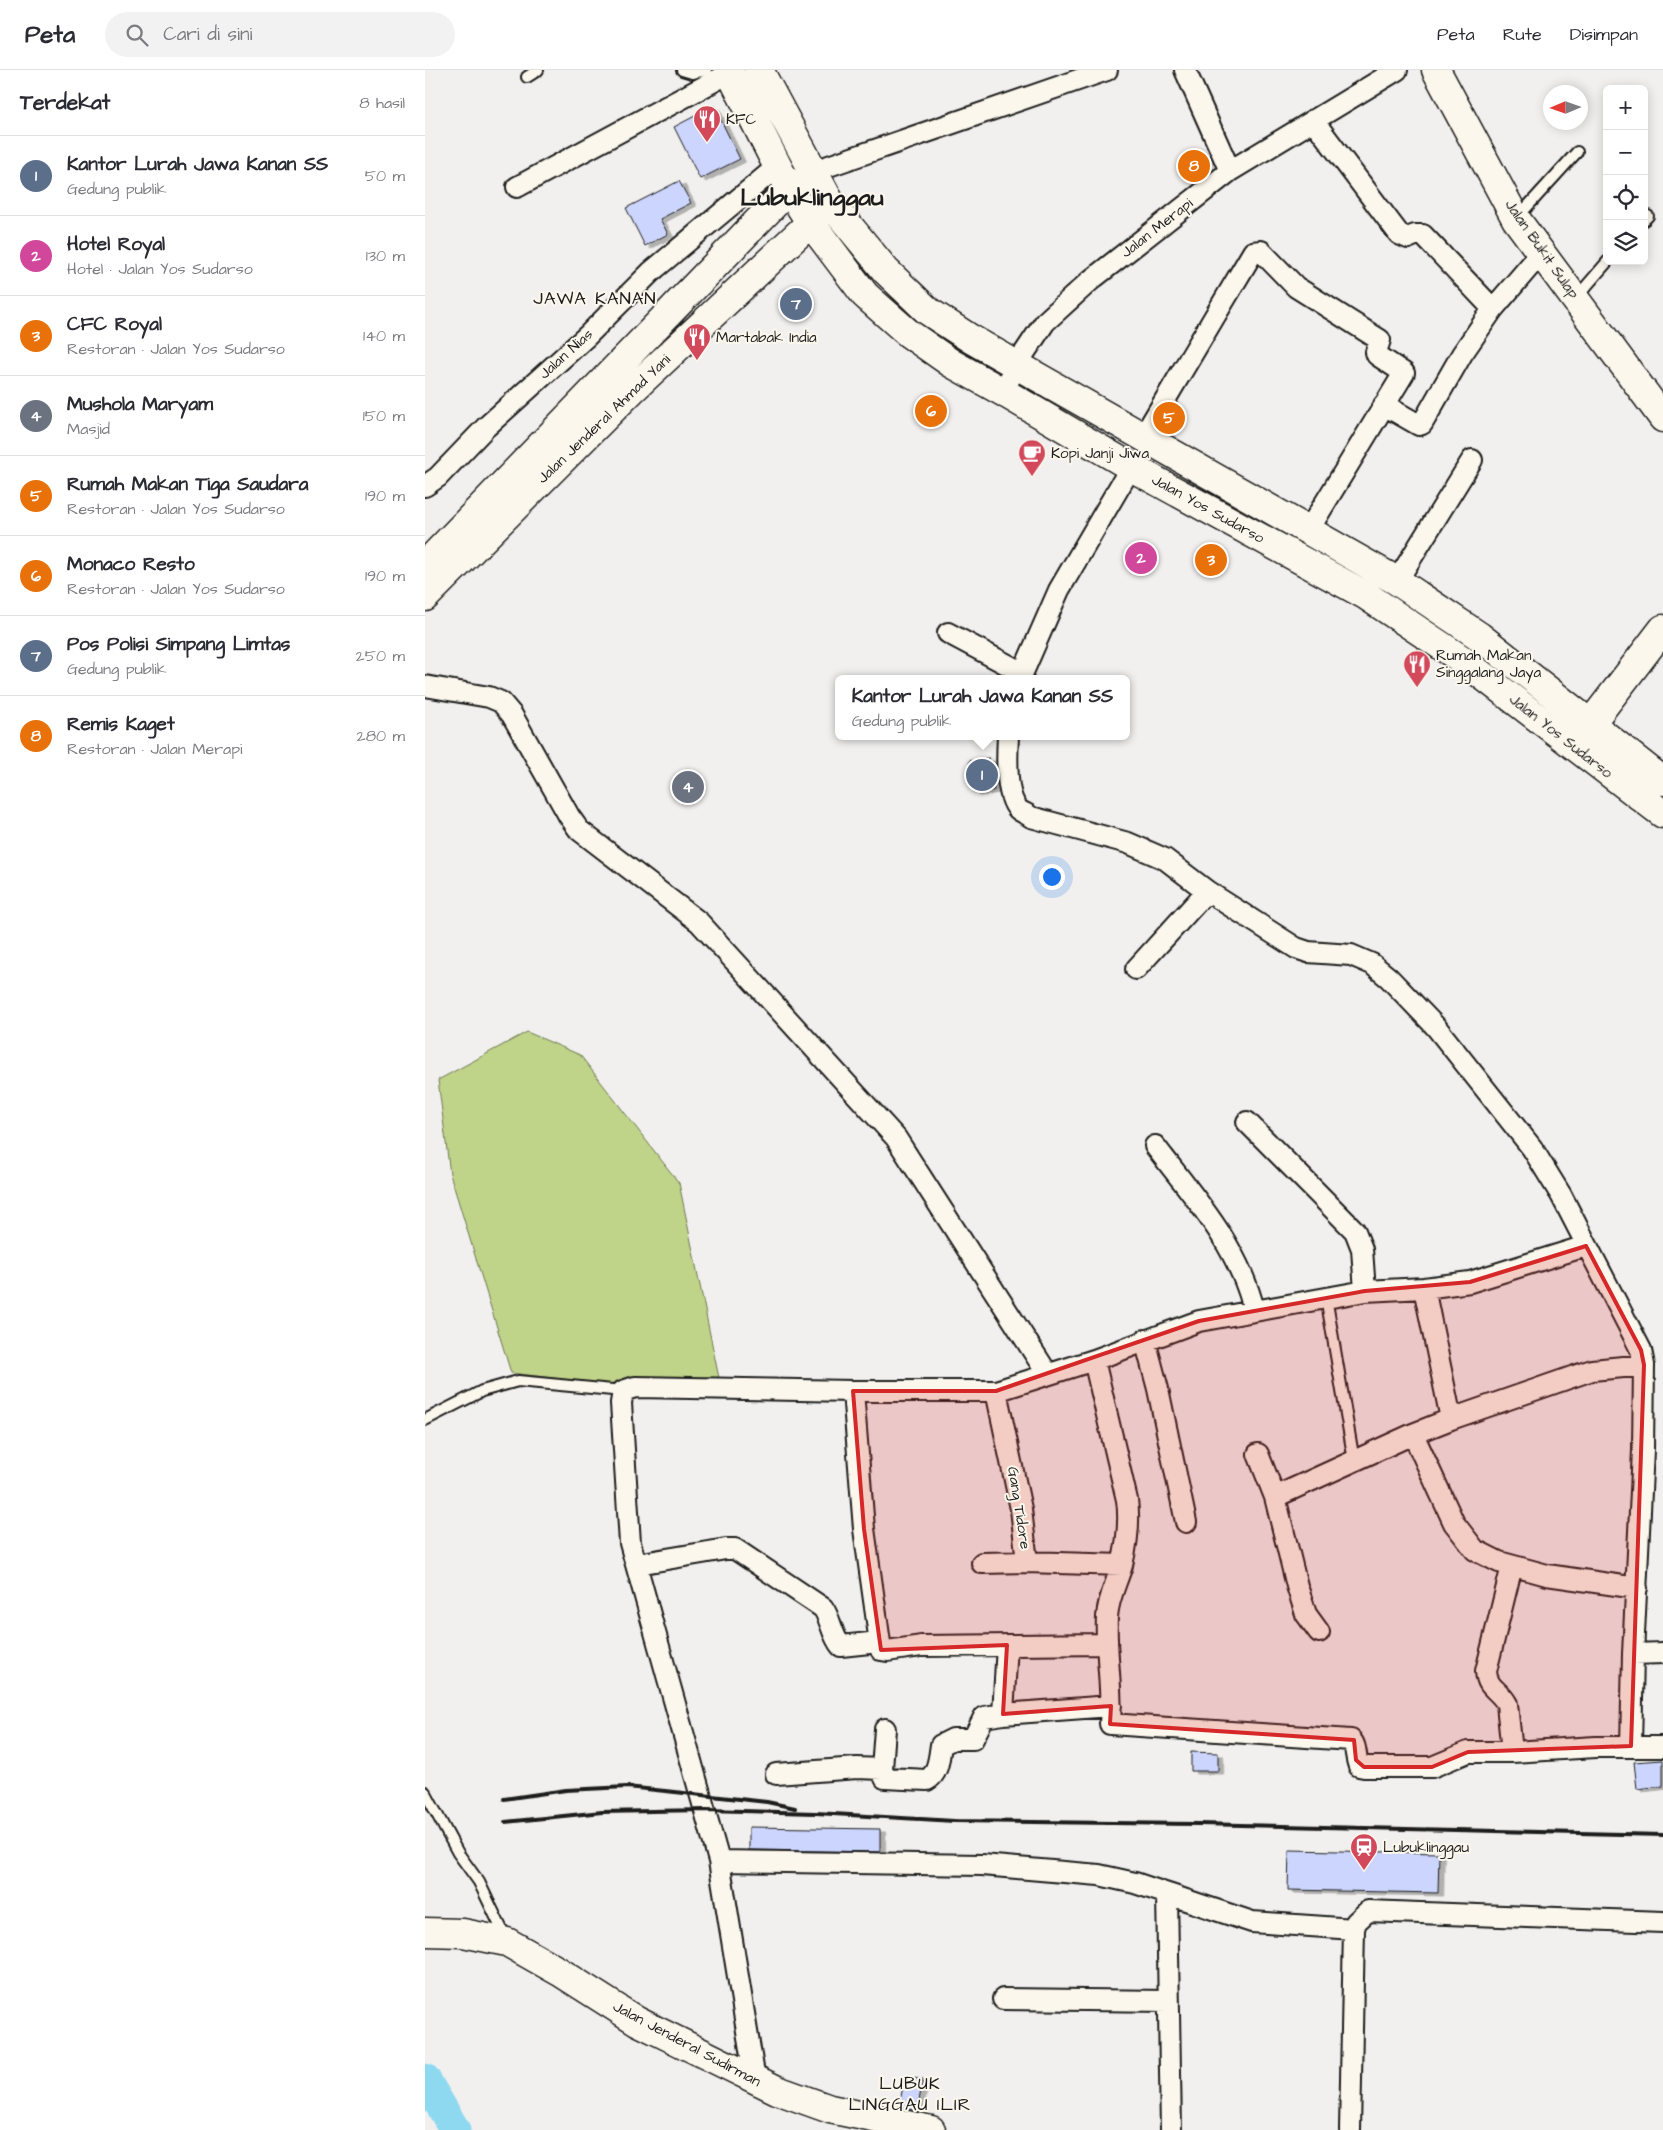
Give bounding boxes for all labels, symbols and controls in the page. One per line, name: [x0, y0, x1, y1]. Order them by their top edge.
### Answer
search box: [105, 12, 455, 57]
text: Peta: [25, 18, 75, 52]
icon: search: [123, 21, 151, 49]
text: Cari di sini: [163, 21, 252, 48]
text: Peta: [1437, 22, 1475, 47]
text: Rute: [1503, 22, 1542, 47]
text: Disimpan: [1570, 22, 1638, 47]
north arrow: [1543, 85, 1588, 130]
map controls: [1603, 85, 1648, 265]
button: +: [1603, 85, 1648, 130]
text: Terdekat: [20, 88, 110, 117]
text: 8 hasil: [359, 92, 405, 114]
restaurant icon: KFC: [692, 104, 722, 143]
place label: KFC: [726, 109, 756, 130]
button: −: [1603, 130, 1648, 175]
pin: 8: [1178, 147, 1210, 185]
text: Kantor Lurah Jawa Kanan SS: [67, 151, 328, 178]
text: 1: [35, 165, 37, 187]
text: 50 m: [365, 165, 405, 187]
button: locate: [1603, 175, 1648, 220]
text: Gedung publik: [67, 178, 167, 200]
district label: Lubuklinggau: [740, 180, 884, 216]
street label: Jalan Merapi: [1117, 193, 1198, 263]
street label: Jalan Bukit Sulap: [1500, 195, 1584, 303]
button: layers: [1603, 220, 1648, 265]
text: Hotel Royal: [67, 231, 165, 258]
text: 2: [31, 245, 41, 267]
text: 130 m: [366, 245, 405, 267]
text: Hotel · Jalan Yos Sudarso: [67, 258, 253, 280]
pin: 7: [780, 285, 812, 323]
district label: JAWA KANAN: [533, 286, 657, 311]
text: CFC Royal: [67, 311, 162, 338]
restaurant icon: Martabak India: [682, 322, 712, 361]
street label: Jalan Nias: [534, 324, 598, 384]
text: 3: [32, 325, 40, 347]
text: 140 m: [363, 325, 405, 347]
place label: Martabak India: [716, 327, 817, 348]
text: Restoran · Jalan Yos Sudarso: [67, 338, 285, 360]
street label: Jalan Jenderal Ahmad Yani: [533, 349, 676, 488]
text: Mushola Maryam: [67, 391, 213, 418]
pin: 6: [915, 392, 947, 430]
pin: 5: [1153, 399, 1185, 437]
text: 4: [31, 405, 41, 427]
text: 150 m: [363, 405, 405, 427]
text: Masjid: [67, 418, 110, 440]
cafe icon: Kopi Janji Jiwa: [1017, 438, 1047, 477]
place label: Kopi Janji Jiwa: [1051, 443, 1149, 464]
street label: Jalan Yos Sudarso: [1148, 469, 1269, 549]
text: Rumah Makan Tiga Saudara: [67, 471, 308, 498]
text: 5: [30, 485, 42, 507]
text: 190 m: [365, 485, 405, 507]
text: Restoran · Jalan Yos Sudarso: [67, 498, 285, 520]
pin: 2: [1125, 539, 1157, 577]
pin: 3: [1195, 541, 1227, 579]
text: Monaco Resto: [67, 551, 195, 578]
text: 6: [31, 565, 41, 587]
text: 190 m: [365, 565, 405, 587]
text: Restoran · Jalan Yos Sudarso: [67, 578, 285, 600]
text: Pos Polisi Simpang Limtas: [67, 631, 290, 658]
text: 7: [31, 645, 41, 667]
text: 250 m: [356, 645, 405, 667]
place label: Rumah Makan Singgalang Jaya: [1436, 645, 1542, 684]
restaurant icon: Rumah Makan Singgalang Jaya: [1402, 649, 1432, 688]
text: Gedung publik: [67, 658, 167, 680]
popup: [835, 675, 1130, 740]
text: Kantor Lurah Jawa Kanan SS: [852, 683, 1113, 710]
street label: Jalan Yos Sudarso: [1505, 689, 1618, 783]
text: Gedung publik: [852, 710, 951, 732]
text: Remis Kaget: [67, 711, 175, 738]
text: 8: [31, 725, 41, 747]
text: 280 m: [357, 725, 405, 747]
text: Restoran · Jalan Merapi: [67, 738, 242, 760]
pin: 1: [966, 756, 998, 794]
pin: 4: [672, 768, 704, 806]
your location: [1039, 864, 1065, 890]
street label: Gang Tidore: [1001, 1465, 1036, 1551]
station icon: Lubuklinggau: [1349, 1832, 1379, 1871]
place label: Lubuklinggau: [1383, 1837, 1469, 1859]
street label: Jalan Jenderal Sudirman: [609, 1996, 765, 2092]
district label: LUBUK LINGGAU ILIR: [849, 2071, 972, 2117]

